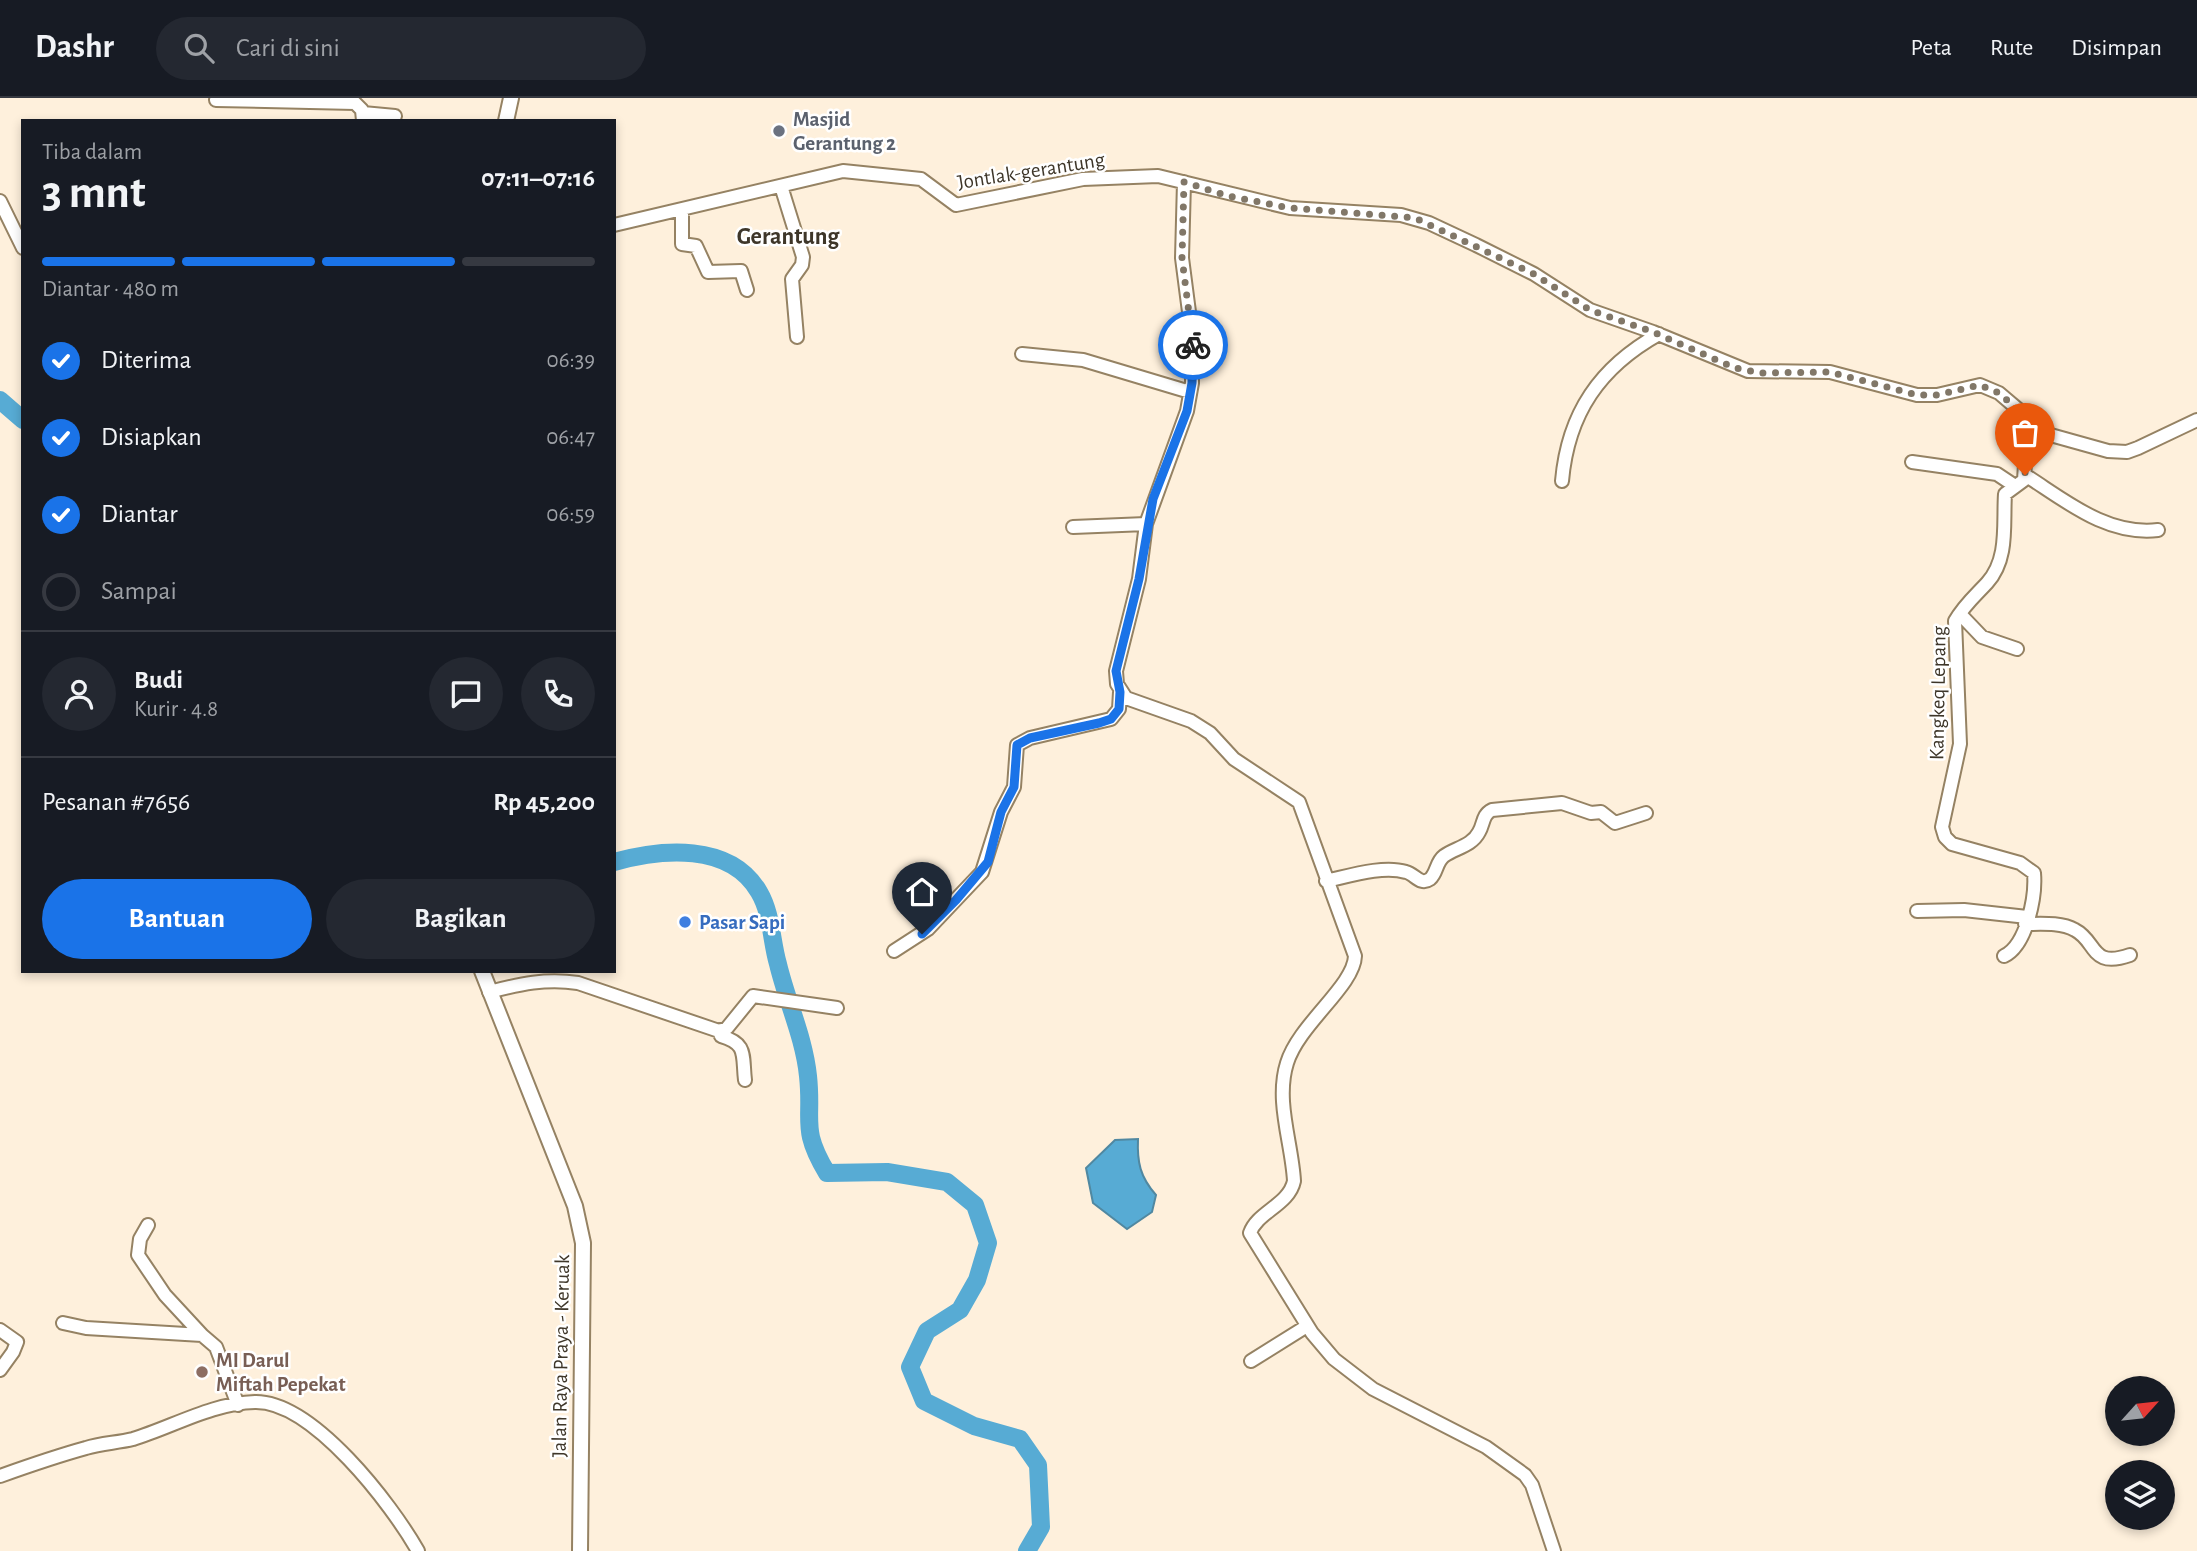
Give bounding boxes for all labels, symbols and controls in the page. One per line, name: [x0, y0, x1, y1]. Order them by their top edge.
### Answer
search box: [156, 17, 646, 80]
icon: search: [180, 29, 218, 67]
text: Dashr: [35, 31, 114, 64]
text: Cari di sini: [236, 35, 340, 61]
text: Peta: [1911, 36, 1952, 60]
text: Rute: [1990, 36, 2033, 60]
text: Disimpan: [2071, 36, 2162, 60]
place label: Masjid Gerantung 2: [793, 109, 896, 154]
marker: Masjid Gerantung 2: [771, 123, 787, 139]
text: Tiba dalam: [42, 141, 142, 164]
street label: Jontlak-gerantung: [956, 149, 1107, 193]
text: 07:11–07:16: [481, 165, 595, 191]
text: 3 mnt: [42, 170, 146, 216]
district label: Gerantung: [737, 225, 840, 249]
text: Diantar · 480 m: [42, 278, 179, 301]
courier: [1158, 310, 1228, 380]
icon: bike: [1174, 326, 1212, 364]
icon: check: [42, 342, 80, 380]
text: Diterima: [101, 347, 192, 373]
text: 06:39: [546, 349, 595, 372]
pin: [1995, 403, 2055, 475]
icon: bag: [2006, 414, 2044, 452]
icon: check: [42, 419, 80, 457]
text: Disiapkan: [101, 424, 202, 450]
text: 06:47: [546, 426, 595, 449]
icon: check: [42, 496, 80, 534]
text: Diantar: [101, 501, 178, 527]
text: 06:59: [546, 503, 595, 526]
text: Sampai: [101, 578, 177, 604]
street label: Kangkeq Lepang: [1926, 625, 1950, 760]
button: person: [42, 657, 116, 731]
button: chat: [429, 657, 503, 731]
button: phone: [521, 657, 595, 731]
text: Budi: [134, 667, 183, 693]
text: Kurir · 4.8: [134, 698, 218, 721]
text: Pesanan #7656: [42, 789, 190, 815]
text: Rp 45,200: [493, 789, 595, 815]
pin: [892, 862, 952, 934]
icon: home: [903, 873, 941, 911]
button: Bantuan: [42, 879, 312, 959]
button: Bagikan: [326, 879, 595, 959]
place label: Pasar Sapi: [699, 912, 785, 933]
marker: Pasar Sapi: [677, 914, 693, 930]
street label: Jalan Raya Praya - Keruak: [549, 1254, 573, 1458]
place label: MI Darul Miftah Pepekat: [216, 1350, 346, 1395]
marker: MI Darul Miftah Pepekat: [194, 1364, 210, 1380]
north arrow: [2105, 1376, 2175, 1446]
map controls: [2105, 1376, 2175, 1530]
button: layers: [2105, 1460, 2175, 1530]

